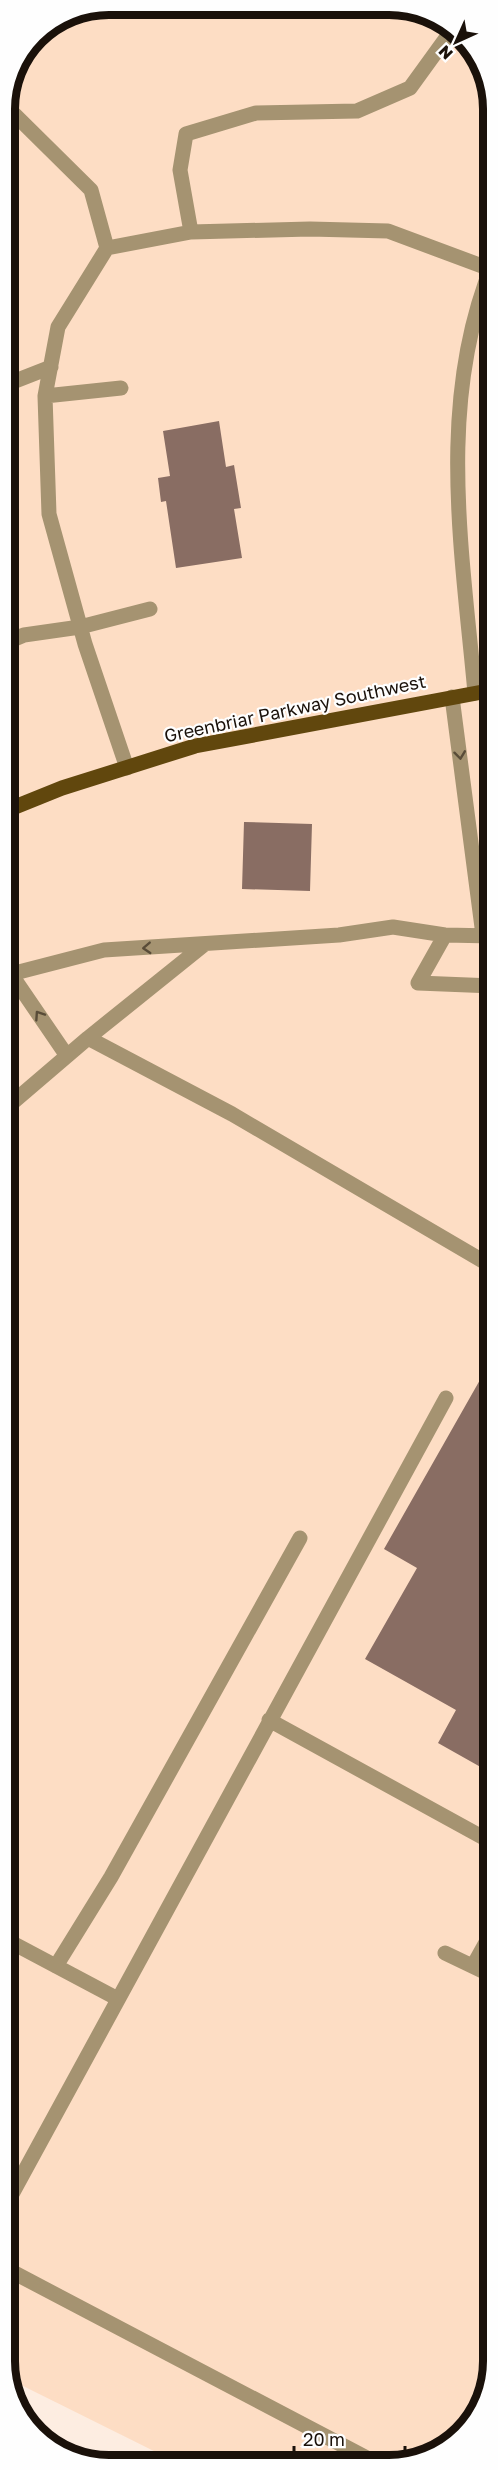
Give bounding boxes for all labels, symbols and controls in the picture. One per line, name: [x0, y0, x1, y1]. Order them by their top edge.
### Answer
north arrow: [426, 12, 486, 72]
text: N: [434, 41, 457, 64]
street label: Greenbriar Parkway Southwest: [162, 670, 428, 747]
one-way arrow: [453, 750, 465, 760]
one-way arrow: [142, 941, 151, 954]
one-way arrow: [35, 1011, 46, 1022]
scale bar: [294, 2419, 405, 2457]
text: 20 m: [303, 2428, 345, 2450]

